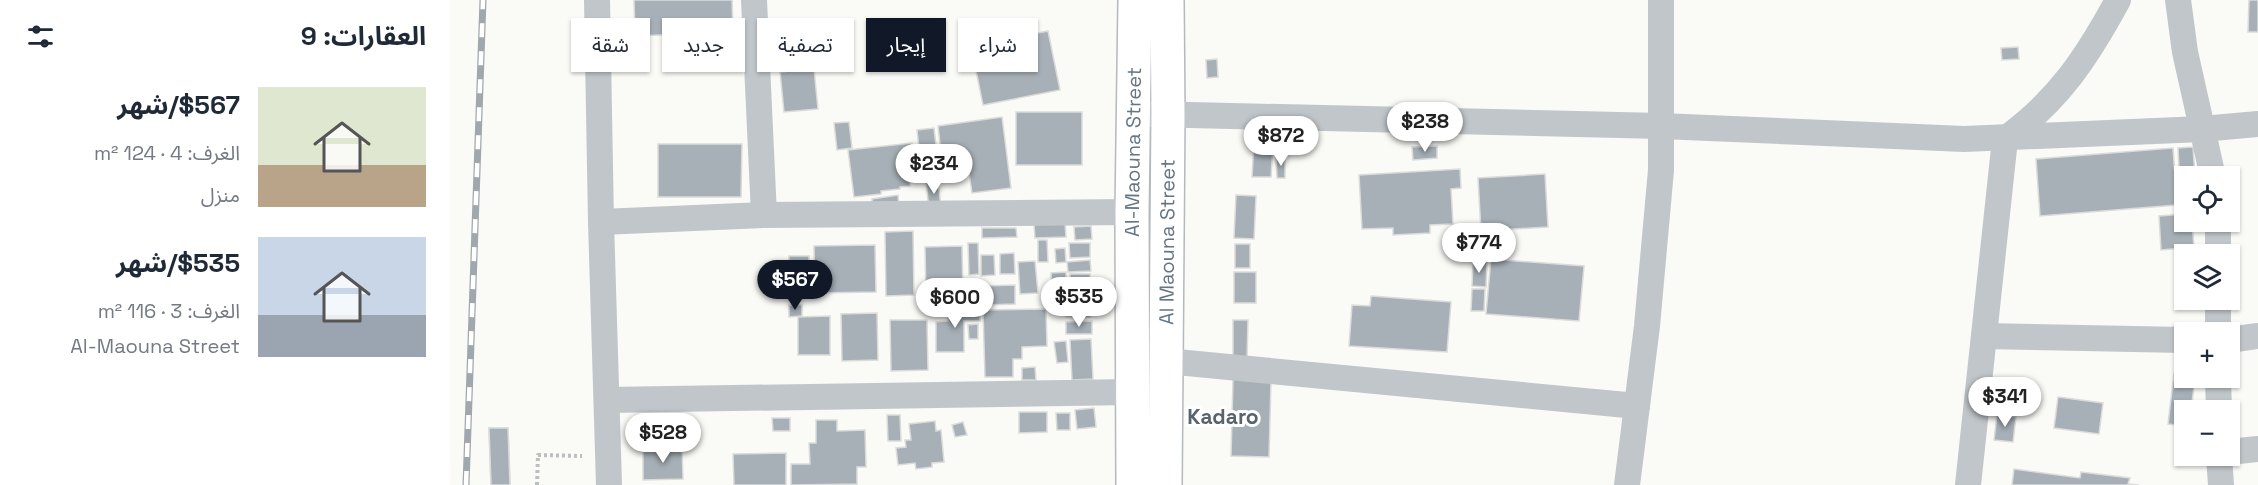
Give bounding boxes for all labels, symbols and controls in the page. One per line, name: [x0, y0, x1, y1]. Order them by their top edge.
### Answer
chip: شقة: [571, 18, 650, 72]
chip: جديد: [662, 18, 745, 72]
chip: تصفية: [757, 18, 854, 72]
chip: إيجار: [866, 18, 946, 72]
chip: شراء: [958, 18, 1038, 72]
text: العقارات: 9: [301, 19, 426, 53]
icon: filters: [24, 20, 57, 53]
street label: Al-Maouna Street: [1119, 67, 1147, 237]
text: $567/شهر: [117, 88, 240, 122]
pin: $238: [1389, 102, 1461, 153]
text: $238: [1401, 108, 1449, 134]
icon: home: [306, 111, 378, 183]
pin: $872: [1245, 116, 1317, 167]
text: $872: [1258, 122, 1304, 148]
text: الغرف: 4 · 124 m²: [94, 140, 240, 166]
pin: $234: [898, 144, 970, 195]
text: $234: [910, 150, 958, 176]
street label: Al Maouna Street: [1153, 159, 1181, 325]
map controls: [2174, 166, 2240, 466]
button: locate: [2174, 166, 2240, 232]
text: منزل: [201, 182, 240, 208]
pin: $774: [1443, 223, 1515, 274]
text: $774: [1456, 229, 1502, 255]
button: layers: [2174, 244, 2240, 310]
text: $535/شهر: [116, 246, 240, 280]
pin: $567: [759, 260, 831, 311]
icon: home: [306, 261, 378, 333]
text: $567: [771, 266, 819, 292]
pin: $535: [1043, 277, 1115, 328]
pin: $600: [919, 278, 991, 329]
text: $535: [1055, 283, 1103, 309]
text: $600: [930, 284, 980, 310]
text: الغرف: 3 · 116 m²: [98, 298, 240, 324]
button: +: [2174, 322, 2240, 388]
text: Al-Maouna Street: [70, 333, 240, 359]
pin: $341: [1969, 377, 2041, 428]
text: $341: [1982, 383, 2028, 409]
button: −: [2174, 400, 2240, 466]
district label: Kadaro: [1187, 403, 1259, 430]
pin: $528: [627, 413, 699, 464]
text: $528: [639, 419, 687, 445]

